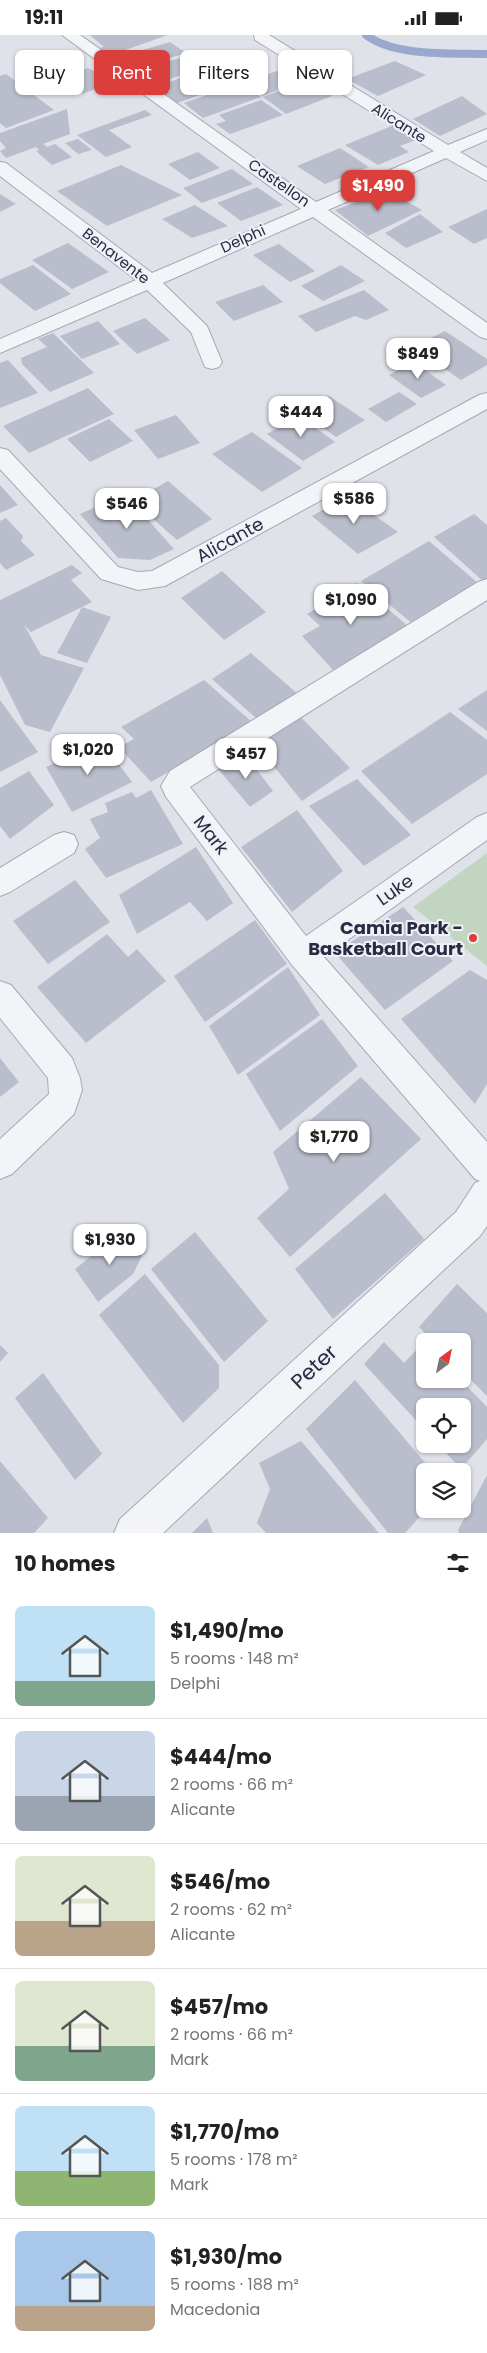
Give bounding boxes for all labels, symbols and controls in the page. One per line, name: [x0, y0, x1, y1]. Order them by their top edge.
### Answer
text: 19:11: [25, 4, 64, 31]
chip: Buy: [15, 50, 84, 95]
chip: Rent: [94, 50, 170, 95]
chip: Filters: [180, 50, 268, 95]
chip: New: [278, 50, 352, 95]
street label: Alicante: [368, 97, 431, 148]
street label: Castellon: [244, 154, 314, 212]
pin: $1,490: [337, 169, 419, 212]
text: $1,490: [352, 174, 404, 197]
street label: Delphi: [217, 219, 269, 258]
street label: Benavente: [78, 223, 154, 289]
pin: $849: [388, 337, 448, 380]
text: $849: [397, 342, 439, 365]
pin: $444: [271, 395, 331, 438]
text: $444: [279, 400, 323, 423]
pin: $586: [324, 483, 384, 525]
pin: $546: [97, 487, 157, 530]
text: $586: [333, 487, 375, 510]
text: $546: [106, 492, 148, 515]
street label: Alicante: [192, 511, 268, 568]
pin: $1,090: [310, 583, 392, 626]
text: $1,090: [325, 588, 377, 611]
pin: $1,020: [47, 733, 129, 776]
pin: $457: [216, 737, 276, 780]
text: $1,020: [62, 738, 114, 761]
text: $457: [226, 742, 266, 765]
street label: Mark: [188, 810, 235, 860]
street label: Luke: [371, 868, 418, 911]
place label: Camia Park - Basketball Court: [308, 915, 463, 961]
marker: Camia Park - Basketball Court: [467, 932, 479, 944]
pin: $1,770: [293, 1121, 375, 1163]
text: $1,770: [310, 1125, 358, 1148]
pin: $1,930: [69, 1223, 151, 1266]
text: $1,930: [84, 1228, 136, 1251]
north arrow: [416, 1333, 471, 1387]
map controls: [416, 1333, 471, 1518]
street label: Peter: [284, 1338, 343, 1396]
button: locate: [416, 1398, 471, 1453]
button: layers: [416, 1463, 471, 1518]
text: 10 homes: [15, 1549, 115, 1578]
icon: filters: [444, 1549, 472, 1577]
text: $1,490/mo: [170, 1616, 284, 1645]
icon: home: [55, 1626, 115, 1686]
text: 5 rooms · 148 m²: [170, 1647, 299, 1670]
text: Delphi: [170, 1672, 220, 1695]
text: $444/mo: [170, 1742, 272, 1771]
icon: home: [55, 1751, 115, 1811]
text: 2 rooms · 66 m²: [170, 1773, 293, 1796]
text: Alicante: [170, 1798, 235, 1821]
text: $546/mo: [170, 1867, 270, 1896]
icon: home: [55, 1876, 115, 1936]
text: 2 rooms · 62 m²: [170, 1898, 292, 1921]
text: Alicante: [170, 1923, 235, 1946]
text: $457/mo: [170, 1992, 268, 2021]
icon: home: [55, 2001, 115, 2061]
text: 2 rooms · 66 m²: [170, 2023, 293, 2046]
text: Mark: [170, 2048, 209, 2071]
text: $1,770/mo: [170, 2117, 279, 2146]
icon: home: [55, 2126, 115, 2186]
text: 5 rooms · 178 m²: [170, 2148, 298, 2171]
text: Mark: [170, 2173, 209, 2196]
text: $1,930/mo: [170, 2242, 282, 2271]
icon: home: [55, 2251, 115, 2311]
text: 5 rooms · 188 m²: [170, 2273, 299, 2296]
text: Macedonia: [170, 2298, 260, 2321]

